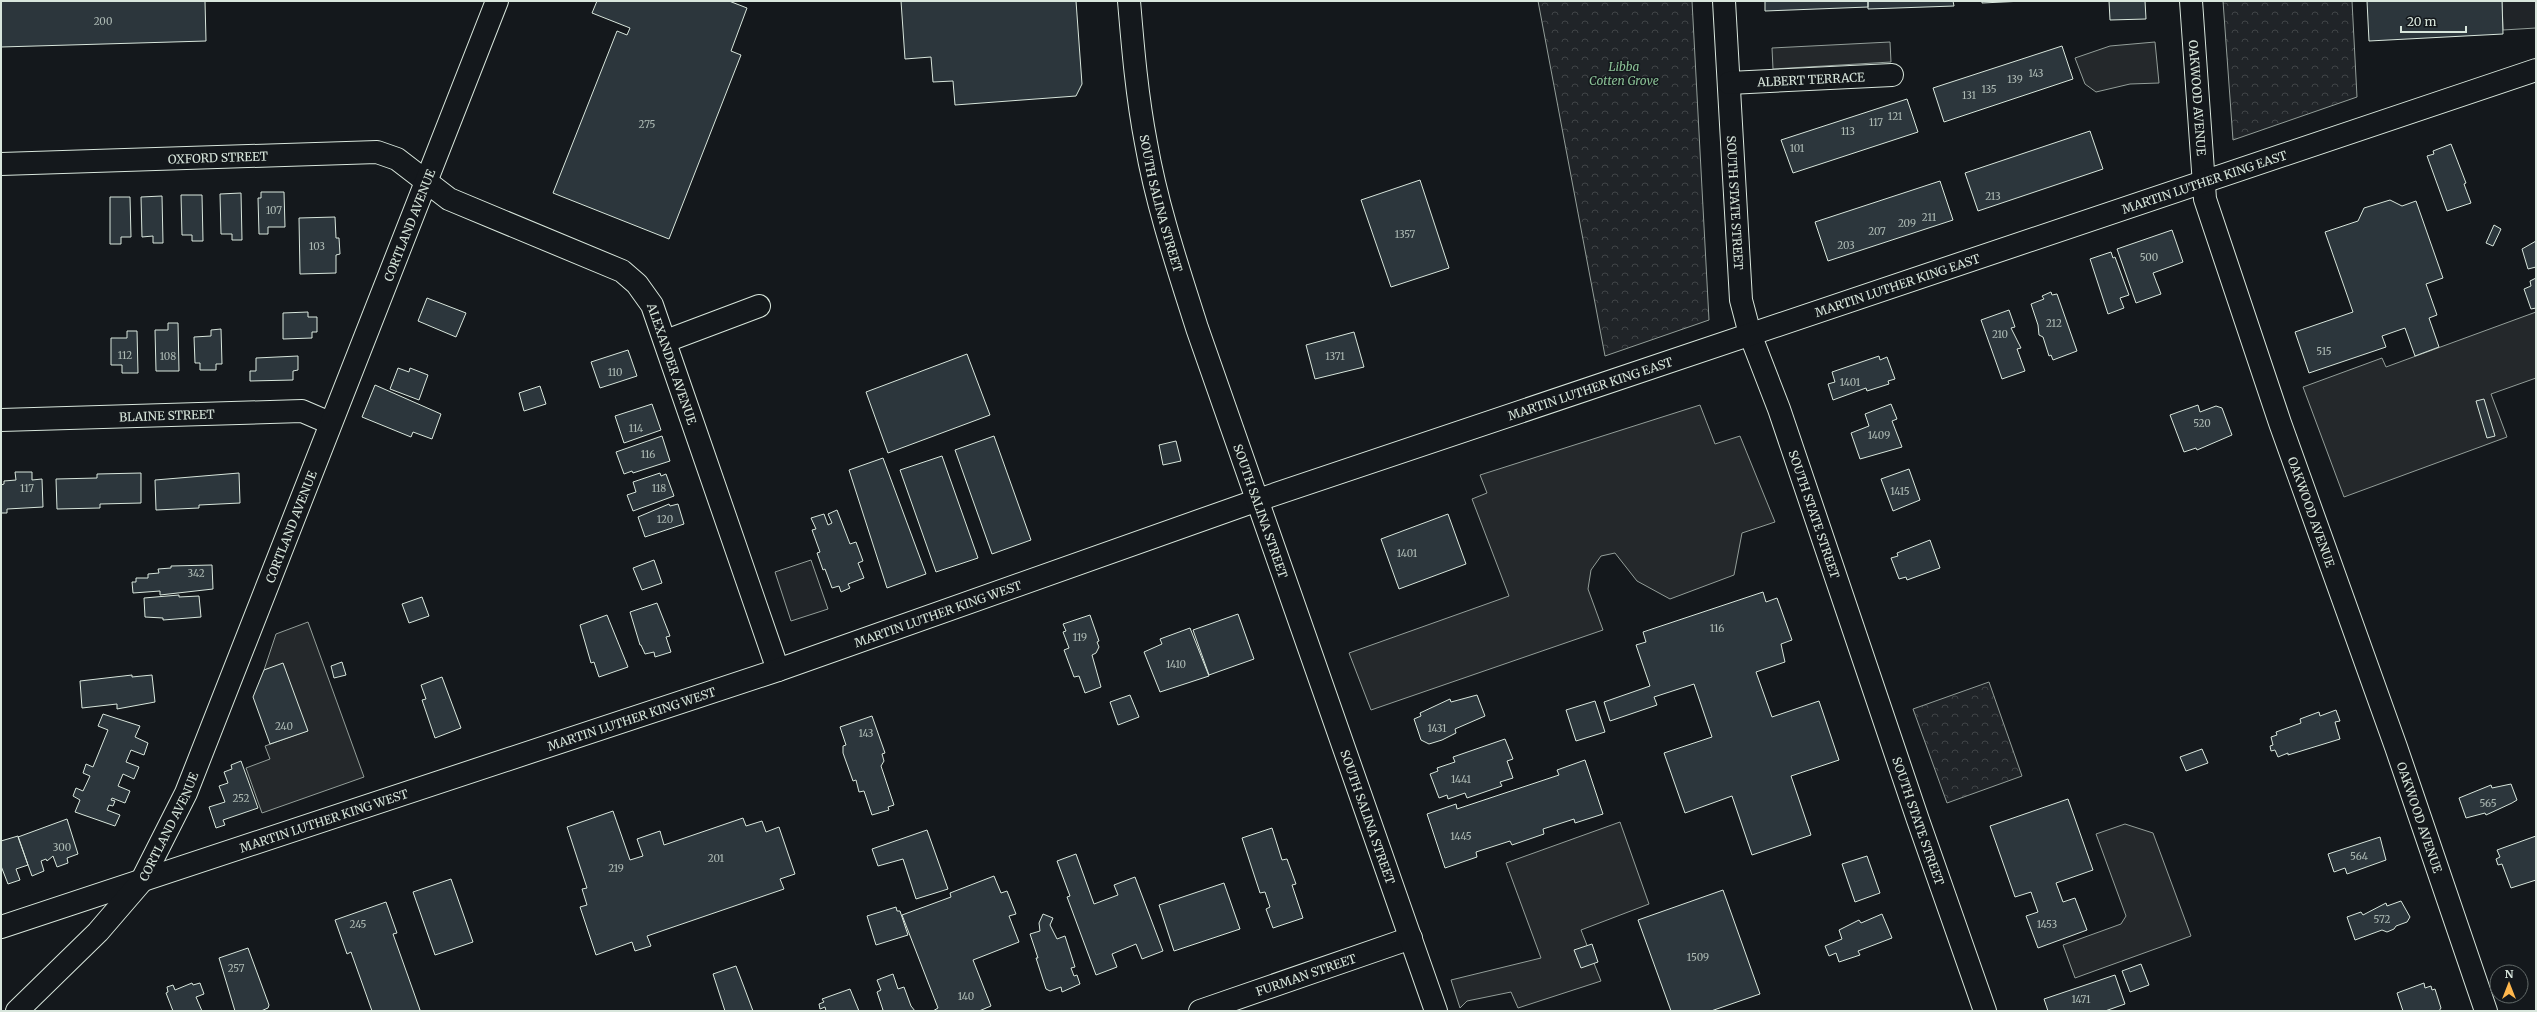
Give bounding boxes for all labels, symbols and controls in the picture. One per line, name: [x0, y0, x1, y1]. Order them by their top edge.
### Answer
scale bar: [2401, 8, 2466, 34]
text: 20 m: [2407, 14, 2436, 29]
house number: 200: [94, 15, 112, 28]
street label: OAKWOOD AVENUE: [2186, 39, 2209, 157]
park label: Libba Cotten Grove: [1589, 59, 1659, 88]
house number: 143: [2029, 67, 2044, 80]
street label: ALBERT TERRACE: [1756, 69, 1865, 89]
house number: 139: [2007, 73, 2023, 86]
house number: 135: [1981, 83, 1997, 96]
house number: 131: [1962, 89, 1976, 102]
house number: 121: [1888, 110, 1903, 123]
house number: 117: [1869, 116, 1883, 129]
house number: 275: [639, 118, 656, 131]
house number: 113: [1841, 125, 1855, 138]
street label: SOUTH SALINA STREET: [1137, 133, 1186, 274]
street label: SOUTH STATE STREET: [1724, 135, 1747, 271]
house number: 101: [1790, 142, 1805, 155]
street label: MARTIN LUTHER KING EAST: [2120, 147, 2289, 216]
street label: OXFORD STREET: [168, 148, 269, 166]
street label: CORTLAND AVENUE: [380, 166, 438, 283]
house number: 213: [1985, 190, 2001, 203]
house number: 107: [266, 204, 282, 217]
house number: 211: [1922, 211, 1937, 224]
house number: 209: [1898, 217, 1916, 230]
house number: 207: [1868, 225, 1886, 238]
house number: 1357: [1395, 228, 1416, 241]
house number: 203: [1837, 239, 1855, 252]
house number: 103: [309, 240, 325, 253]
street label: MARTIN LUTHER KING EAST: [1813, 250, 1982, 320]
house number: 500: [2140, 251, 2158, 264]
street label: ALEXANDER AVENUE: [644, 300, 700, 427]
house number: 212: [2046, 317, 2062, 330]
house number: 210: [1992, 328, 2008, 341]
house number: 515: [2316, 345, 2332, 358]
house number: 112: [118, 349, 132, 362]
house number: 108: [160, 350, 176, 363]
house number: 1371: [1325, 350, 1345, 363]
street label: MARTIN LUTHER KING EAST: [1506, 353, 1675, 423]
house number: 110: [608, 366, 622, 379]
house number: 1401: [1840, 376, 1861, 389]
street label: BLAINE STREET: [119, 406, 216, 424]
house number: 520: [2193, 417, 2211, 430]
house number: 114: [629, 422, 643, 435]
house number: 1409: [1868, 429, 1890, 442]
street label: SOUTH SALINA STREET: [1231, 442, 1292, 581]
house number: 116: [641, 448, 655, 461]
street label: SOUTH STATE STREET: [1786, 448, 1843, 581]
street label: OAKWOOD AVENUE: [2285, 455, 2339, 569]
street label: CORTLAND AVENUE: [262, 468, 320, 585]
house number: 117: [20, 482, 34, 495]
house number: 118: [652, 482, 666, 495]
house number: 1415: [1890, 485, 1910, 498]
house number: 120: [657, 513, 673, 526]
house number: 1401: [1397, 547, 1418, 560]
house number: 342: [187, 567, 205, 580]
street label: MARTIN LUTHER KING WEST: [852, 577, 1024, 650]
house number: 116: [1710, 622, 1724, 635]
house number: 119: [1073, 631, 1087, 644]
house number: 1410: [1166, 658, 1186, 671]
street label: MARTIN LUTHER KING WEST: [545, 683, 718, 753]
house number: 240: [275, 720, 293, 733]
house number: 1431: [1427, 722, 1447, 735]
house number: 143: [859, 727, 874, 740]
street label: SOUTH SALINA STREET: [1338, 748, 1399, 886]
street label: SOUTH STATE STREET: [1890, 755, 1948, 888]
street label: OAKWOOD AVENUE: [2394, 760, 2446, 875]
street label: CORTLAND AVENUE: [135, 770, 201, 883]
house number: 1441: [1451, 773, 1472, 786]
street label: MARTIN LUTHER KING WEST: [238, 785, 411, 855]
house number: 252: [233, 792, 250, 805]
house number: 565: [2479, 797, 2497, 810]
house number: 1445: [1450, 830, 1472, 843]
house number: 300: [53, 841, 71, 854]
house number: 564: [2350, 850, 2368, 863]
house number: 201: [708, 852, 725, 865]
house number: 219: [608, 862, 624, 875]
house number: 572: [2374, 913, 2391, 926]
house number: 245: [350, 918, 367, 931]
house number: 1453: [2037, 918, 2057, 931]
street label: FURMAN STREET: [1254, 950, 1359, 999]
house number: 1509: [1687, 951, 1709, 964]
house number: 257: [228, 962, 245, 975]
north arrow: [2489, 964, 2529, 1004]
text: N: [2505, 967, 2514, 981]
house number: 140: [958, 990, 974, 1003]
house number: 1471: [2071, 993, 2091, 1006]

